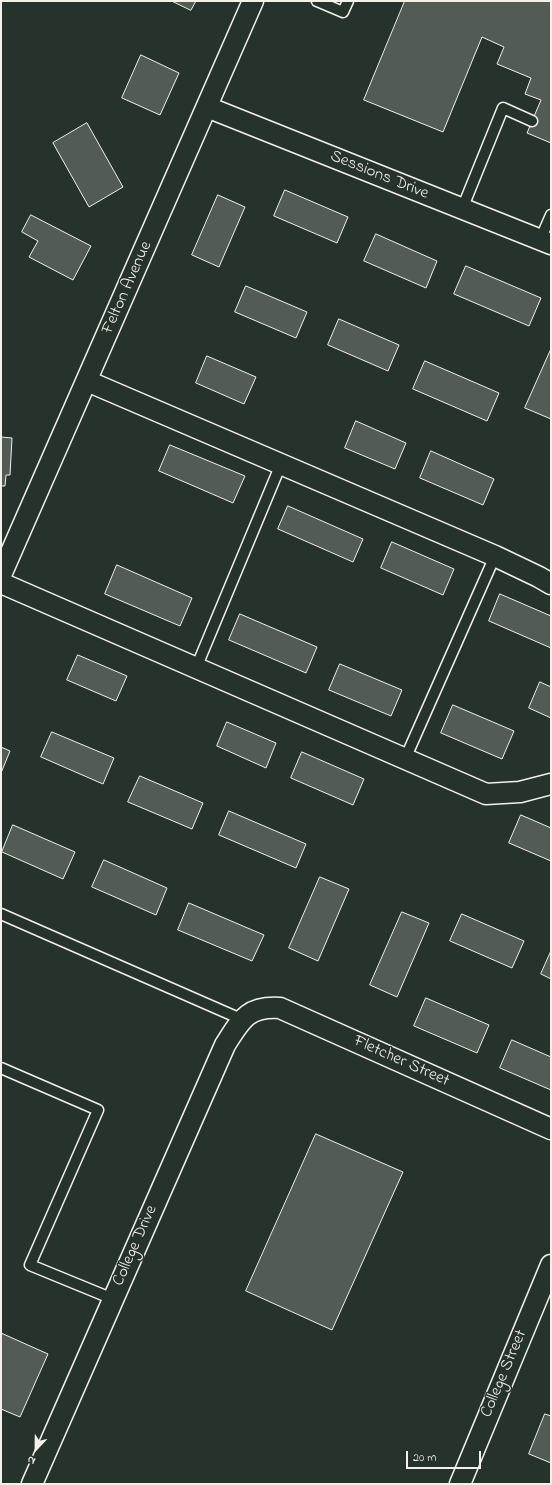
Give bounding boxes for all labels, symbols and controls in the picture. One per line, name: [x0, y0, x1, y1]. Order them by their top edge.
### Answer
street label: Sessions Drive: [327, 147, 431, 205]
street label: Felton Avenue: [98, 238, 158, 338]
street label: Fletcher Street: [350, 1032, 452, 1092]
street label: College Drive: [109, 1203, 163, 1289]
street label: College Street: [477, 1327, 533, 1421]
north arrow: [16, 1429, 56, 1469]
scale bar: [408, 1443, 483, 1469]
text: 20 m: [413, 1449, 436, 1467]
text: N: [25, 1451, 38, 1469]

